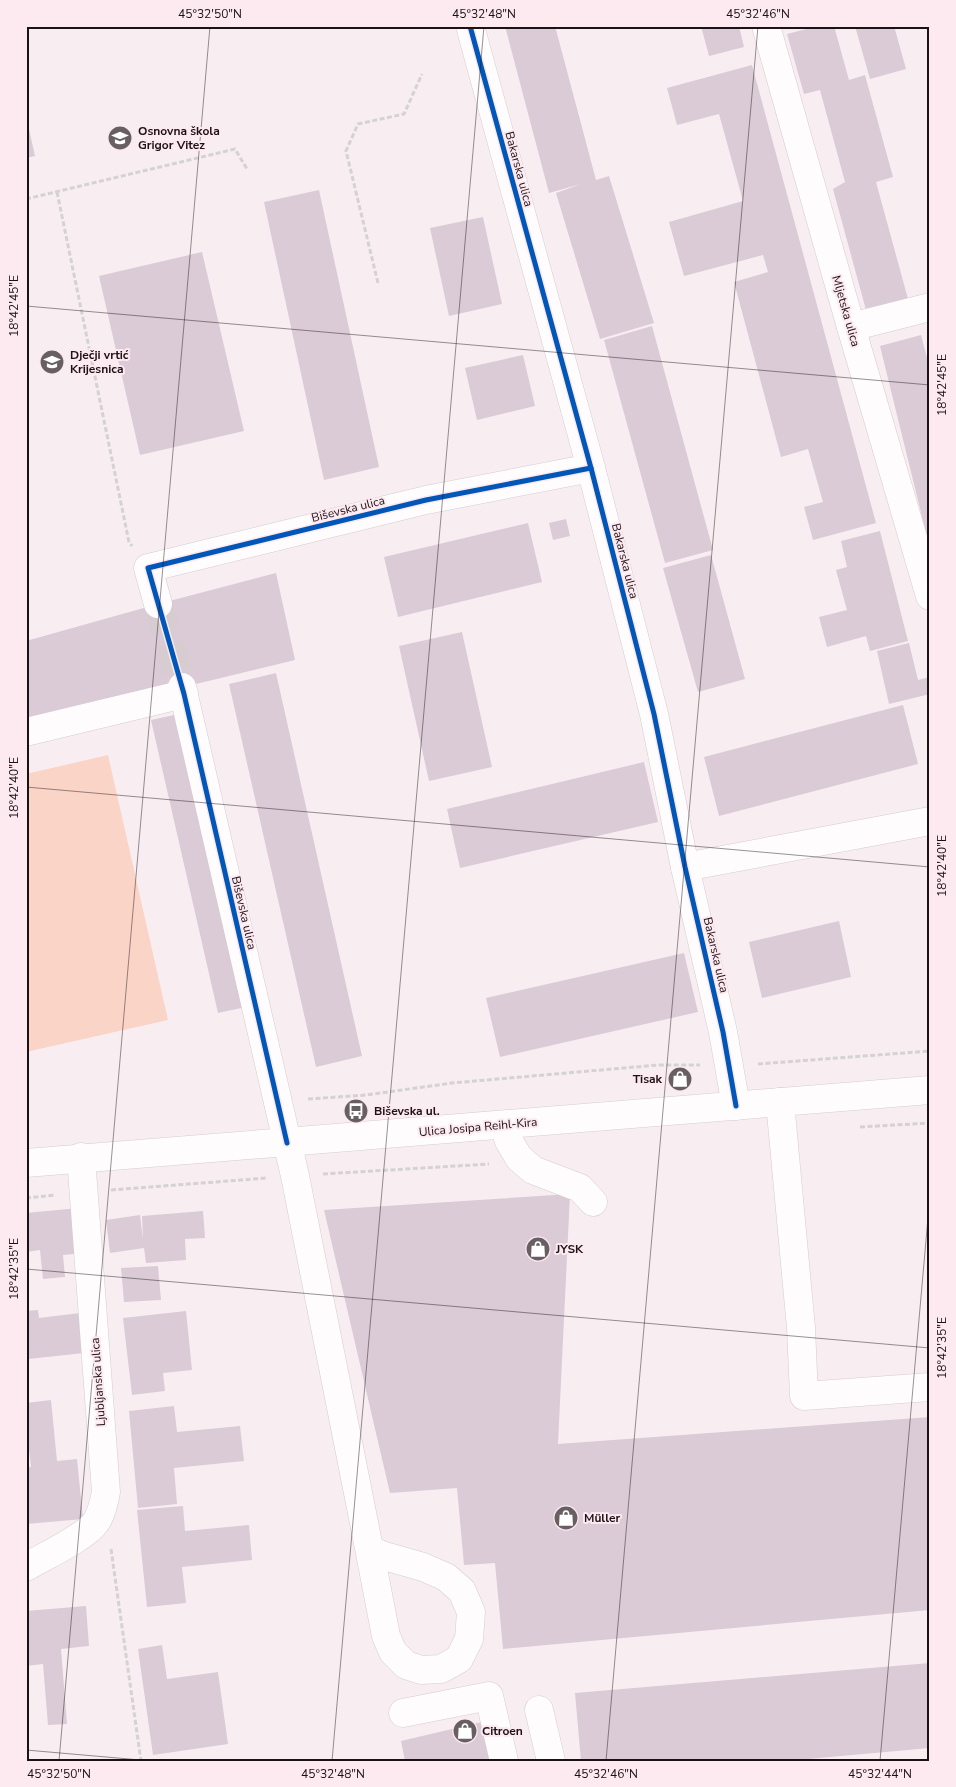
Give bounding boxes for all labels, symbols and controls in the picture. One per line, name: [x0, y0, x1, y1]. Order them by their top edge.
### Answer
text: 45°32'50"N: [178, 6, 242, 22]
text: 45°32'48"N: [452, 6, 516, 22]
text: 45°32'46"N: [726, 6, 790, 22]
place label: Osnovna škola Grigor Vitez: [138, 123, 220, 153]
school or university icon: Osnovna škola Grigor Vitez: [107, 125, 133, 151]
street label: Bakarska ulica: [501, 130, 537, 208]
street label: Mljetska ulica: [828, 274, 864, 348]
text: 18°42'45"E: [6, 275, 22, 337]
place label: Dječji vrtić Krijesnica: [70, 347, 129, 377]
school or university icon: Dječji vrtić Krijesnica: [39, 349, 65, 375]
text: 18°42'45"E: [934, 354, 950, 416]
street label: Biševska ulica: [310, 492, 386, 526]
street label: Bakarska ulica: [608, 522, 642, 600]
text: 18°42'40"E: [6, 757, 22, 819]
text: 18°42'40"E: [934, 835, 950, 897]
street label: Biševska ulica: [228, 875, 260, 951]
street label: Bakarska ulica: [700, 916, 732, 994]
shop icon: Tisak: [667, 1066, 693, 1092]
place label: Tisak: [633, 1071, 663, 1087]
bus stop icon: Biševska ul.: [343, 1098, 369, 1124]
place label: Biševska ul.: [374, 1103, 440, 1119]
street label: Ulica Josipa Reihl-Kira: [418, 1114, 538, 1140]
shop icon: JYSK: [525, 1236, 551, 1262]
text: 18°42'35"E: [6, 1238, 22, 1300]
place label: JYSK: [555, 1241, 584, 1257]
text: 18°42'35"E: [934, 1317, 950, 1379]
street label: Ljubljanska ulica: [87, 1337, 109, 1427]
shop icon: Müller: [553, 1505, 579, 1531]
place label: Müller: [584, 1510, 620, 1526]
shop icon: Citroen: [452, 1718, 478, 1744]
place label: Citroen: [482, 1723, 523, 1739]
text: 45°32'50"N: [27, 1766, 91, 1782]
text: 45°32'48"N: [301, 1766, 365, 1782]
text: 45°32'46"N: [574, 1766, 638, 1782]
text: 45°32'44"N: [848, 1766, 912, 1782]

